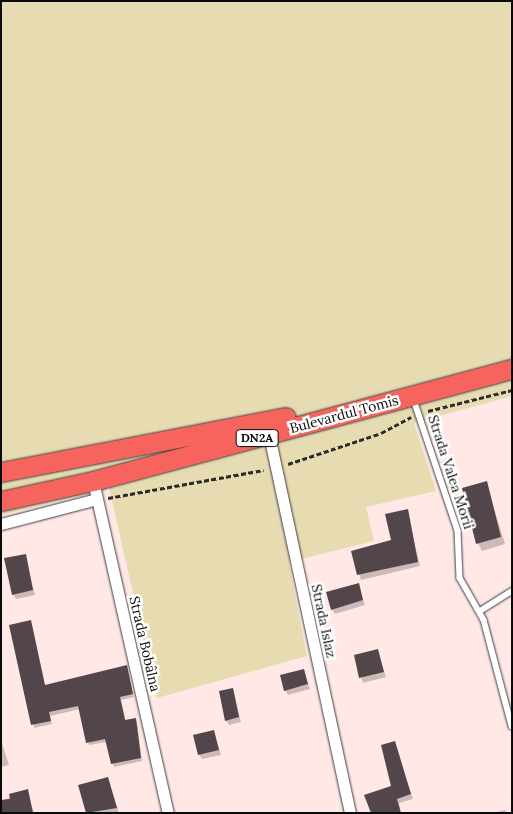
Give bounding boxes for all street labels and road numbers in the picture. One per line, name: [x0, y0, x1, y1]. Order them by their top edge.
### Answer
street label: Bulevardul Tomis: [288, 391, 400, 437]
street label: Strada Valea Morii: [425, 413, 477, 531]
road number: DN2A: [234, 428, 280, 448]
street label: Strada Islaz: [308, 583, 340, 659]
street label: Strada Bobâlna: [126, 595, 164, 693]

